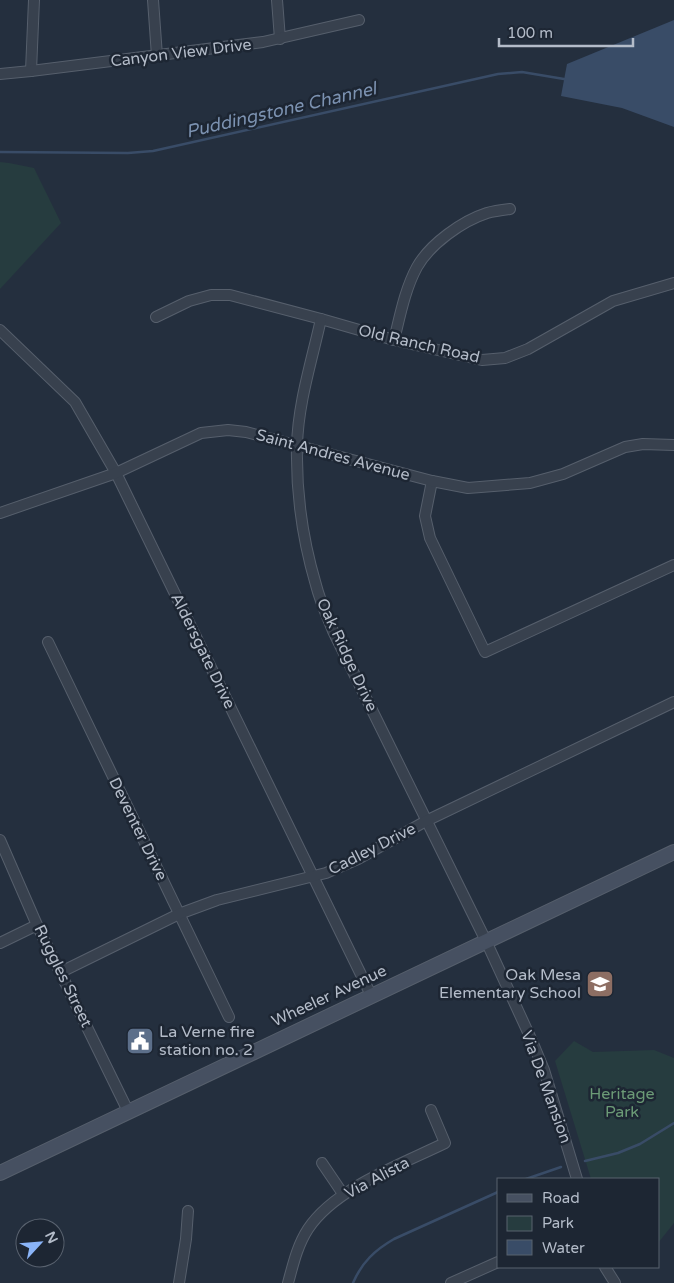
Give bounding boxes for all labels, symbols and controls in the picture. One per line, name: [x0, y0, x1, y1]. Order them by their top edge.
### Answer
scale bar: [499, 15, 633, 47]
text: 100 m: [507, 24, 553, 42]
street label: Canyon View Drive: [109, 34, 253, 72]
water label: Puddingstone Channel: [184, 77, 381, 143]
street label: Old Ranch Road: [356, 320, 482, 368]
street label: Saint Andres Avenue: [254, 425, 412, 485]
street label: Aldersgate Drive: [166, 590, 240, 712]
street label: Oak Ridge Drive: [312, 595, 382, 715]
street label: Deventer Drive: [104, 774, 172, 884]
street label: Cadley Drive: [325, 818, 419, 880]
street label: Ruggles Street: [29, 921, 97, 1031]
street label: Wheeler Avenue: [268, 961, 390, 1031]
place label: Oak Mesa Elementary School: [439, 965, 581, 1003]
school or university icon: Oak Mesa Elementary School: [585, 969, 615, 999]
place label: La Verne fire station no. 2: [159, 1022, 255, 1060]
public building icon: La Verne fire station no. 2: [125, 1026, 155, 1056]
street label: Via De Mansion: [516, 1028, 576, 1146]
park label: Heritage Park: [589, 1084, 655, 1122]
street label: Via Alista: [341, 1153, 413, 1203]
legend: [497, 1178, 659, 1268]
text: Road: [542, 1189, 580, 1207]
text: Park: [542, 1214, 574, 1232]
north arrow: [15, 1218, 65, 1268]
text: N: [41, 1229, 61, 1246]
text: Water: [542, 1239, 585, 1257]

